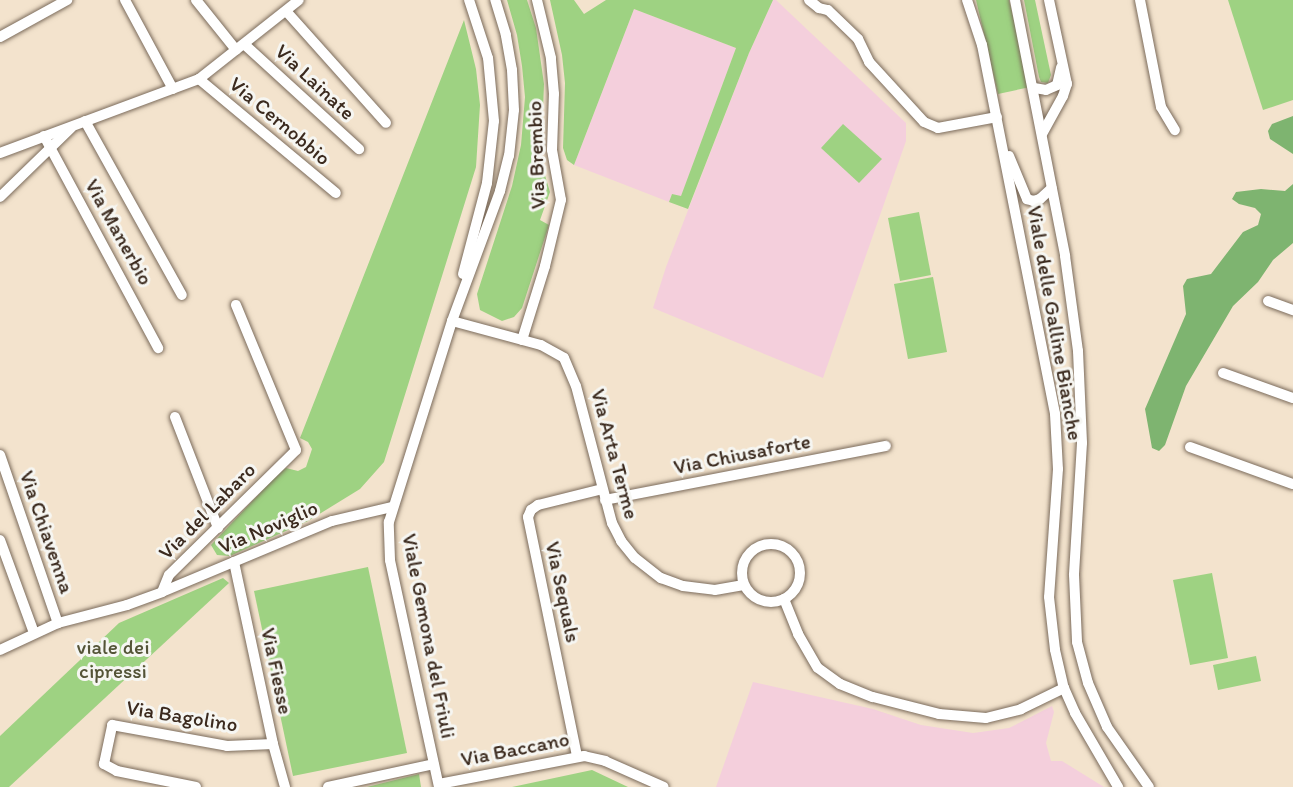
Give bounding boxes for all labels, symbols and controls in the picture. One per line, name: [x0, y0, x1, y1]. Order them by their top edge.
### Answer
street label: Via Lainate: [270, 39, 360, 125]
street label: Via Cernobbio: [224, 71, 336, 171]
street label: Via Brembio: [522, 100, 550, 210]
street label: Via Manerbio: [80, 175, 158, 289]
street label: Viale delle Galline Bianche: [1022, 203, 1088, 443]
street label: Via Arta Terme: [586, 386, 644, 522]
street label: Via Chiusaforte: [671, 428, 813, 480]
street label: Via del Labaro: [153, 457, 261, 565]
street label: Via Chiavenna: [14, 467, 80, 597]
street label: Via Noviglio: [215, 495, 321, 559]
street label: Viale Gemona del Friuli: [397, 532, 461, 740]
street label: Via Sequals: [540, 539, 586, 645]
street label: Via Fiesse: [256, 625, 298, 717]
park label: viale dei cipressi: [76, 634, 150, 684]
street label: Via Bagolino: [124, 695, 240, 737]
street label: Via Baccano: [459, 726, 571, 772]

